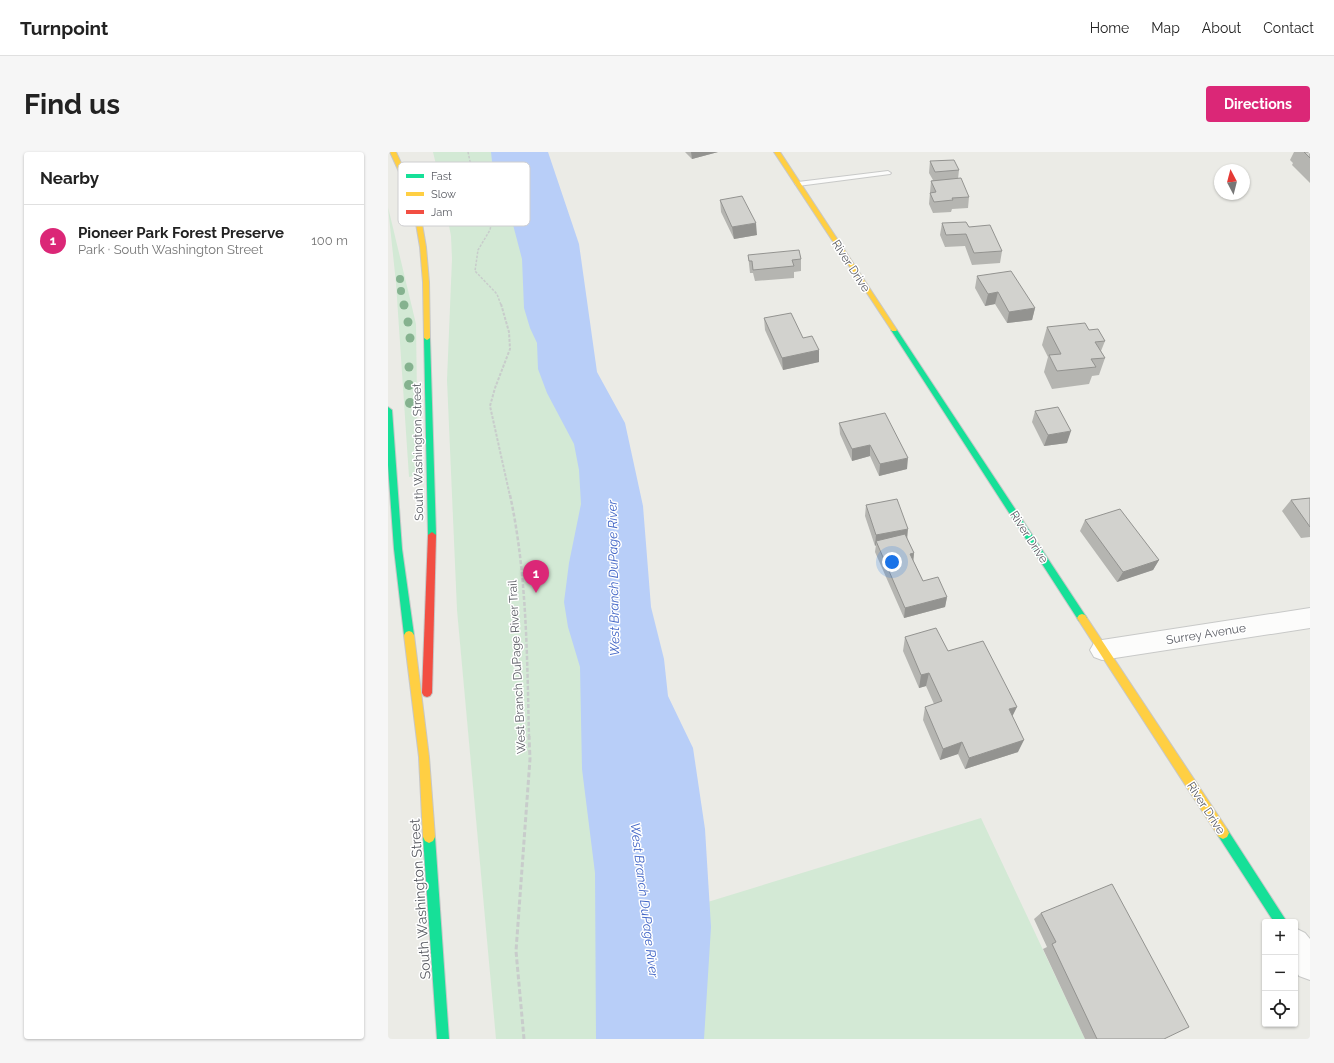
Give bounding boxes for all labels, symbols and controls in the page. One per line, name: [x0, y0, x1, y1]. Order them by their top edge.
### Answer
text: Turnpoint: [20, 17, 108, 39]
text: Home: [1090, 20, 1129, 36]
text: Map: [1151, 20, 1180, 36]
text: About: [1202, 20, 1241, 36]
text: Contact: [1263, 20, 1314, 36]
button: Directions: [1206, 86, 1310, 122]
text: Find us: [24, 88, 120, 121]
legend: [398, 162, 530, 226]
north arrow: [1214, 164, 1250, 200]
text: Nearby: [40, 168, 99, 188]
text: Fast: [431, 170, 452, 183]
text: Slow: [431, 188, 456, 201]
text: Jam: [431, 206, 452, 219]
text: Pioneer Park Forest Preserve: [78, 224, 284, 242]
text: 1: [50, 233, 56, 248]
text: 100 m: [311, 233, 348, 248]
street label: River Drive: [829, 237, 873, 295]
text: Park · South Washington Street: [78, 242, 263, 257]
street label: South Washington Street: [410, 383, 426, 521]
water label: West Branch DuPage River: [605, 499, 622, 656]
street label: River Drive: [1007, 508, 1051, 566]
your location: [882, 552, 902, 572]
pin: 1: [523, 560, 549, 593]
street label: West Branch DuPage River Trail: [505, 579, 529, 754]
street label: Surrey Avenue: [1165, 621, 1247, 647]
street label: River Drive: [1184, 779, 1228, 837]
street label: South Washington Street: [406, 818, 434, 980]
water label: West Branch DuPage River: [628, 822, 662, 979]
map controls: [1262, 919, 1298, 1027]
button: +: [1262, 919, 1298, 955]
button: −: [1262, 955, 1298, 991]
button: locate: [1262, 991, 1298, 1027]

